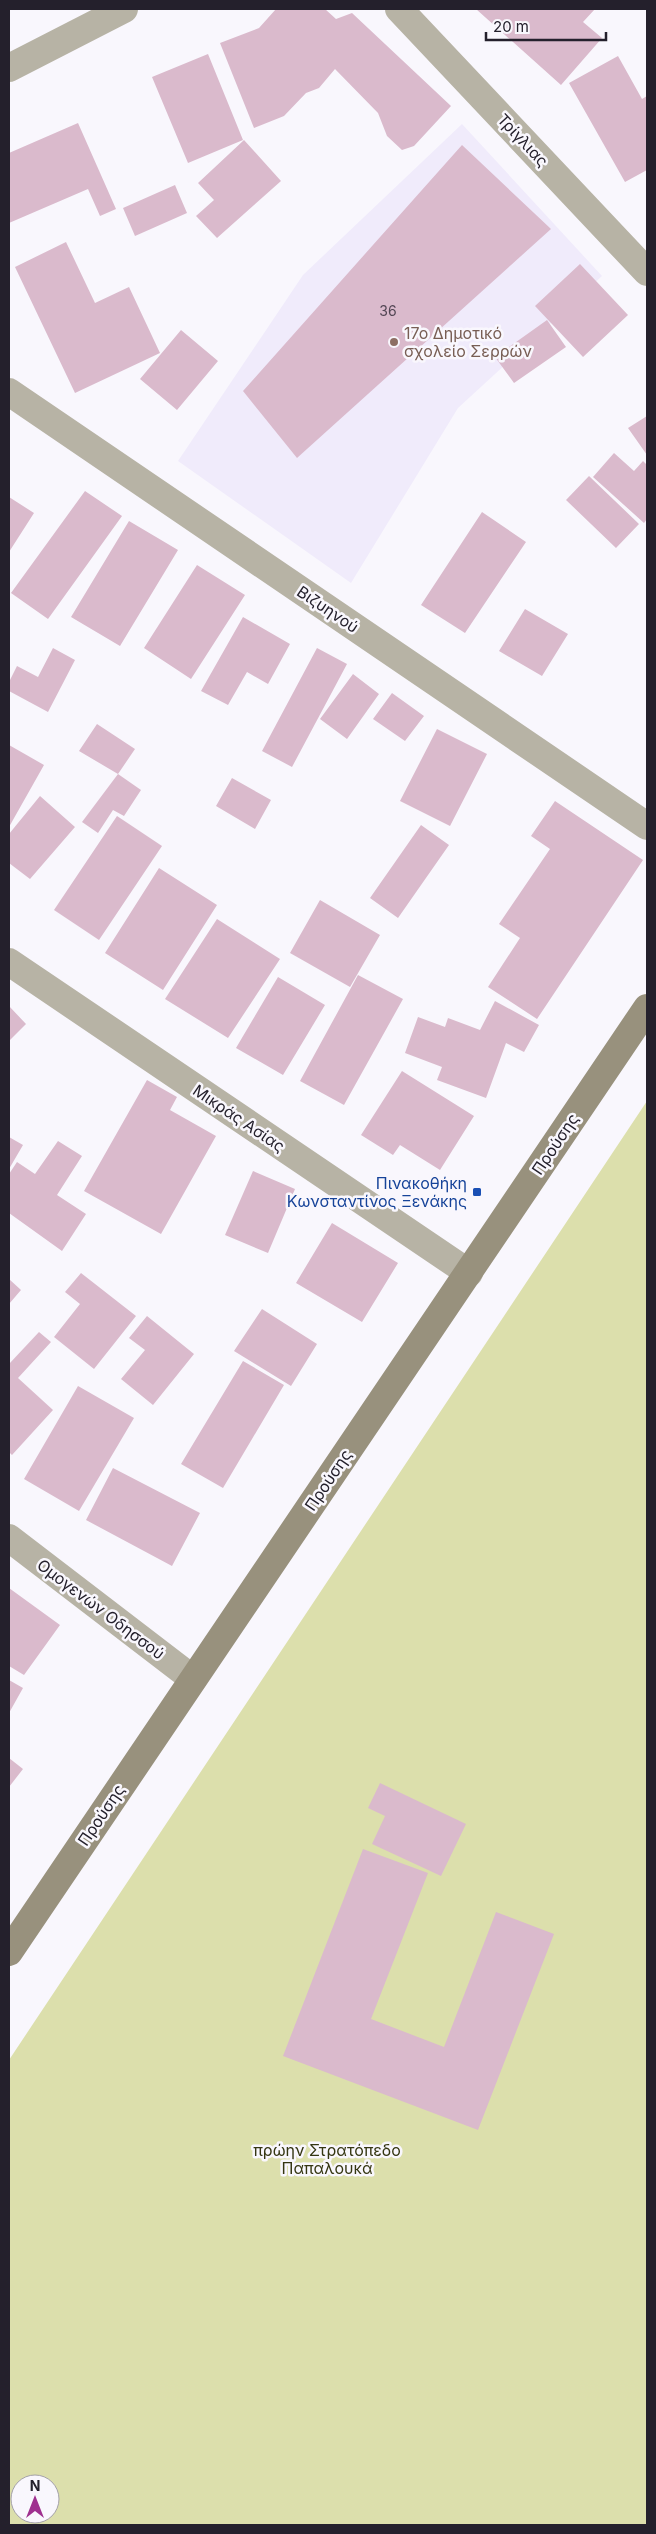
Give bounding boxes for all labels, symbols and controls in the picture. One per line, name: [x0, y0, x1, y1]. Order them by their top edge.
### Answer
scale bar: [486, 10, 606, 42]
text: 20 m: [493, 17, 529, 36]
street label: Τρίγλιας: [493, 109, 553, 171]
house number: 36: [379, 302, 397, 319]
place label: 17ο Δημοτικό σχολείο Σερρών: [404, 323, 532, 361]
marker: 17ο Δημοτικό σχολείο Σερρών: [388, 336, 400, 348]
street label: Βιζυηνού: [293, 581, 363, 637]
street label: Μικράς Ασίας: [189, 1080, 289, 1156]
street label: Προύσης: [527, 1110, 583, 1178]
place label: Πινακοθήκη Κωνσταντίνος Ξενάκης: [287, 1173, 467, 1211]
marker: Πινακοθήκη Κωνσταντίνος Ξενάκης: [471, 1186, 483, 1198]
street label: Προύσης: [300, 1446, 356, 1514]
street label: Ομογενών Οδησσού: [33, 1555, 169, 1663]
street label: Προύσης: [73, 1781, 129, 1849]
park label: πρώην Στρατόπεδο Παπαλουκά: [253, 2140, 401, 2178]
north arrow: [10, 2474, 60, 2524]
text: N: [30, 2477, 40, 2494]

